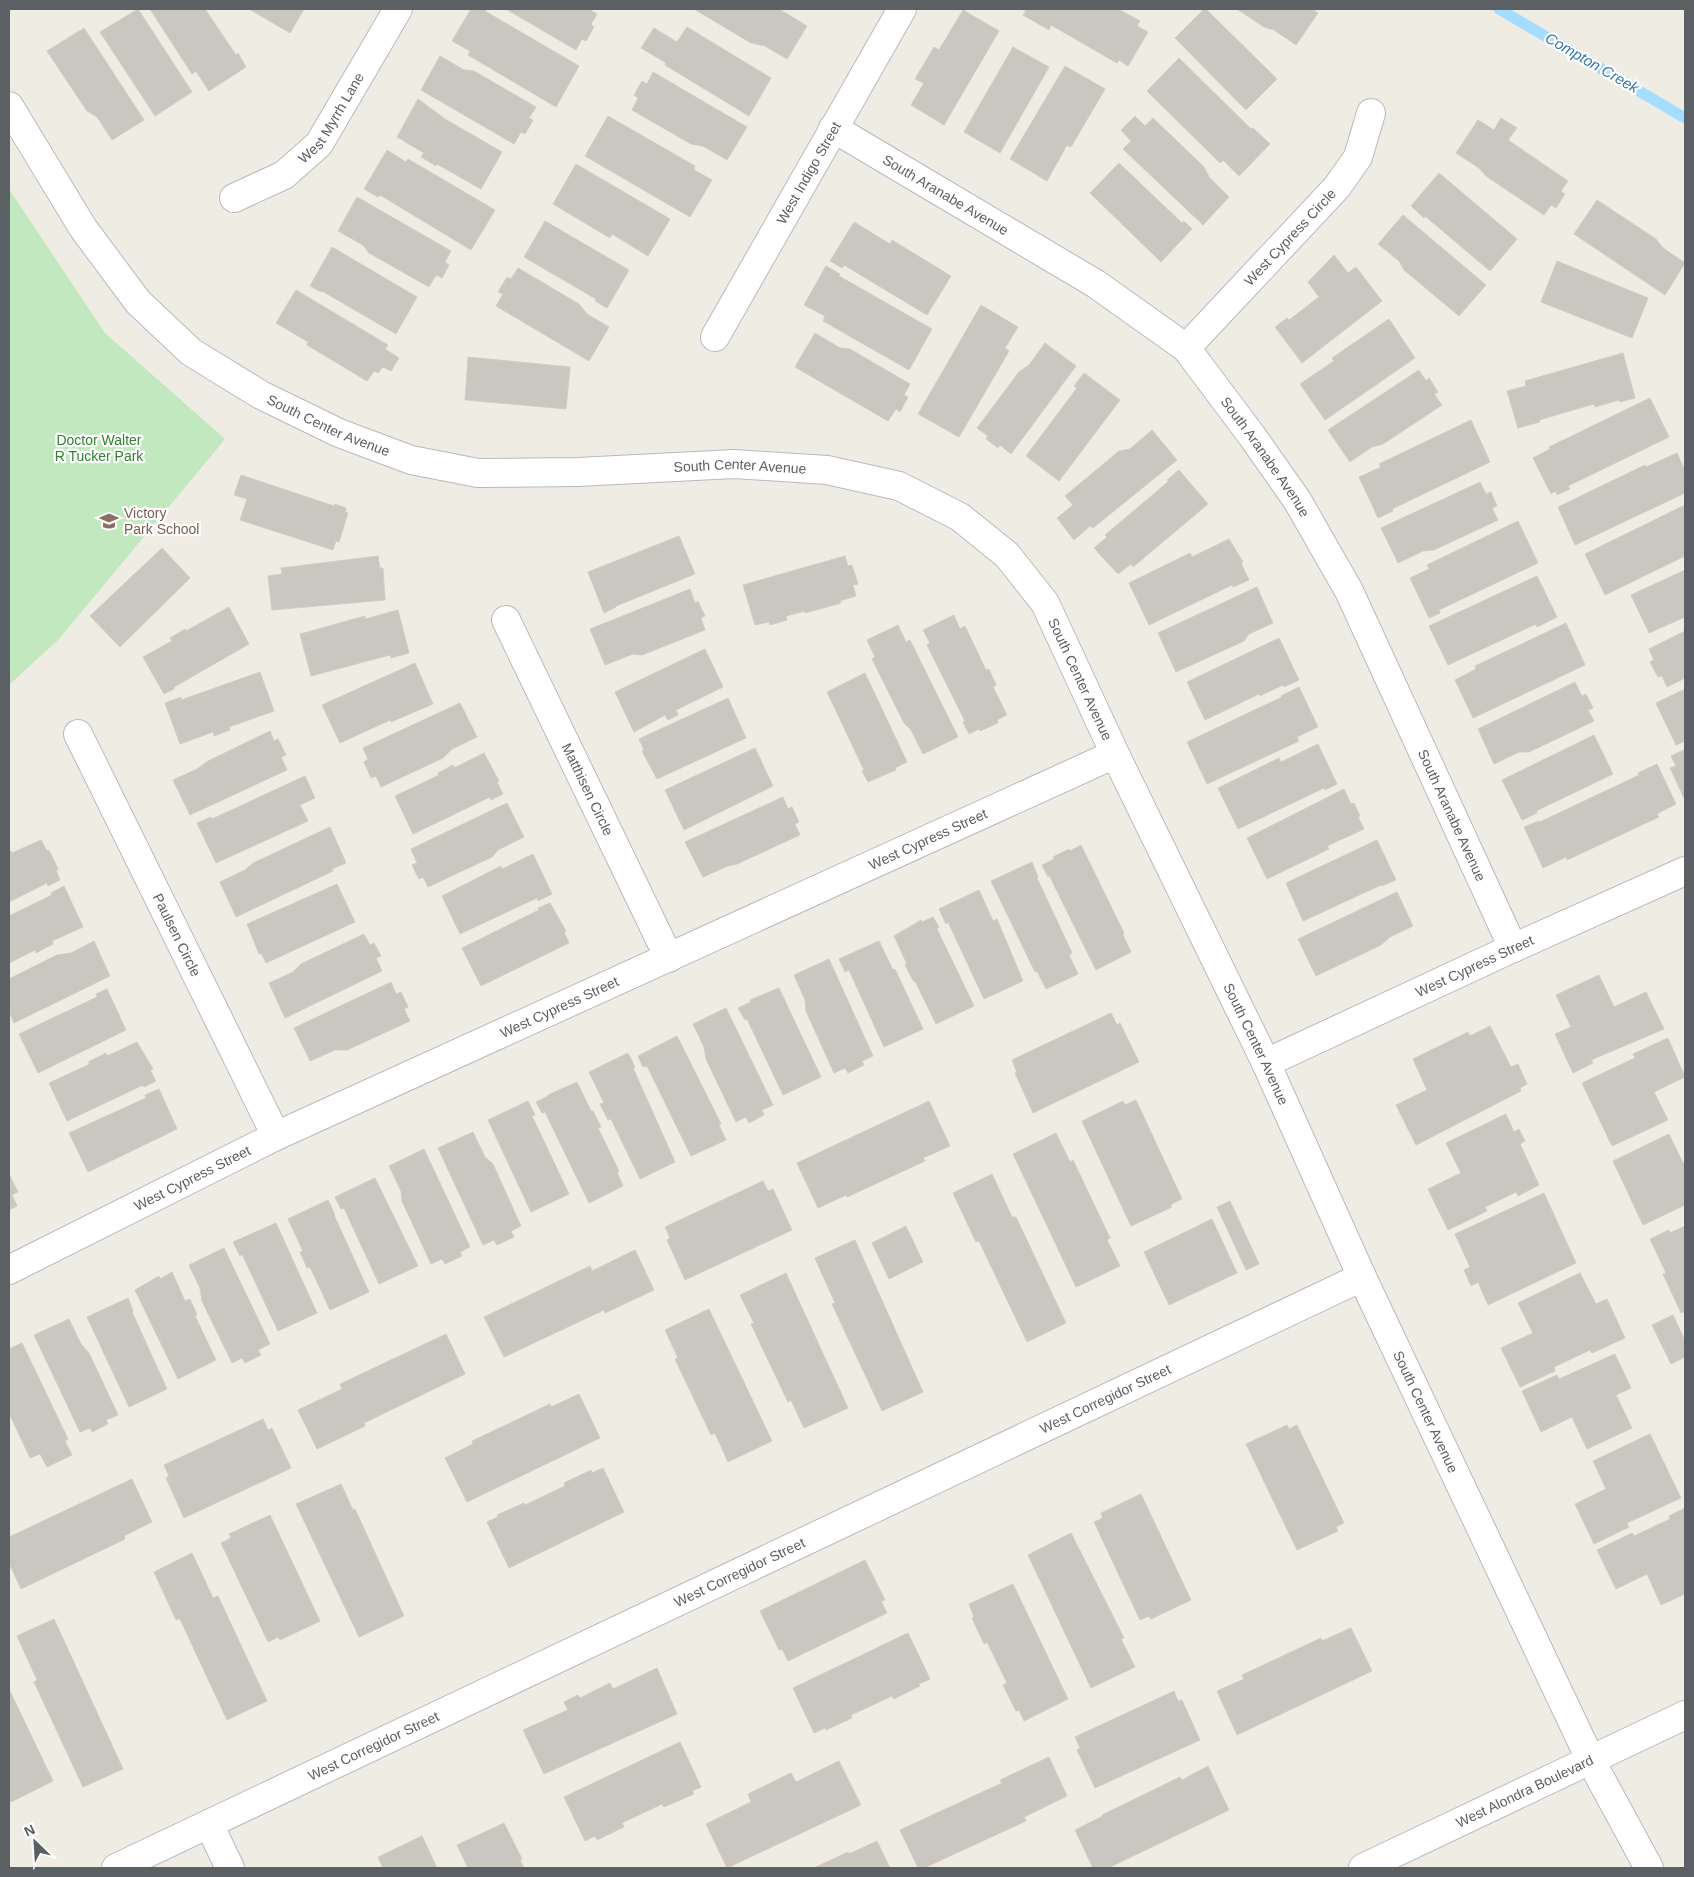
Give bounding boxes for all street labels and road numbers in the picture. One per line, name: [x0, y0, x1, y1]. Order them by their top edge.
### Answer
street label: West Myrrh Lane: [295, 70, 367, 167]
street label: West Indigo Street: [773, 119, 844, 227]
street label: South Aranabe Avenue: [880, 151, 1011, 238]
street label: West Cypress Circle: [1241, 185, 1339, 289]
street label: South Center Avenue: [264, 391, 392, 459]
street label: South Aranabe Avenue: [1218, 394, 1313, 520]
street label: South Center Avenue: [673, 456, 807, 477]
street label: South Center Avenue: [1045, 615, 1116, 743]
street label: Matthisen Circle: [559, 741, 617, 838]
street label: South Aranabe Avenue: [1415, 747, 1489, 884]
street label: West Cypress Street: [866, 805, 990, 873]
street label: Paulsen Circle: [150, 891, 204, 979]
street label: West Cypress Street: [1413, 932, 1536, 1000]
street label: West Cypress Street: [498, 973, 621, 1041]
street label: South Center Avenue: [1220, 980, 1292, 1108]
street label: West Cypress Street: [131, 1142, 253, 1214]
street label: South Center Avenue: [1390, 1348, 1461, 1475]
street label: West Corregidor Street: [1037, 1361, 1174, 1437]
street label: West Corregidor Street: [671, 1534, 808, 1610]
street label: West Corregidor Street: [305, 1708, 442, 1784]
street label: West Alondra Boulevard: [1453, 1752, 1596, 1831]

